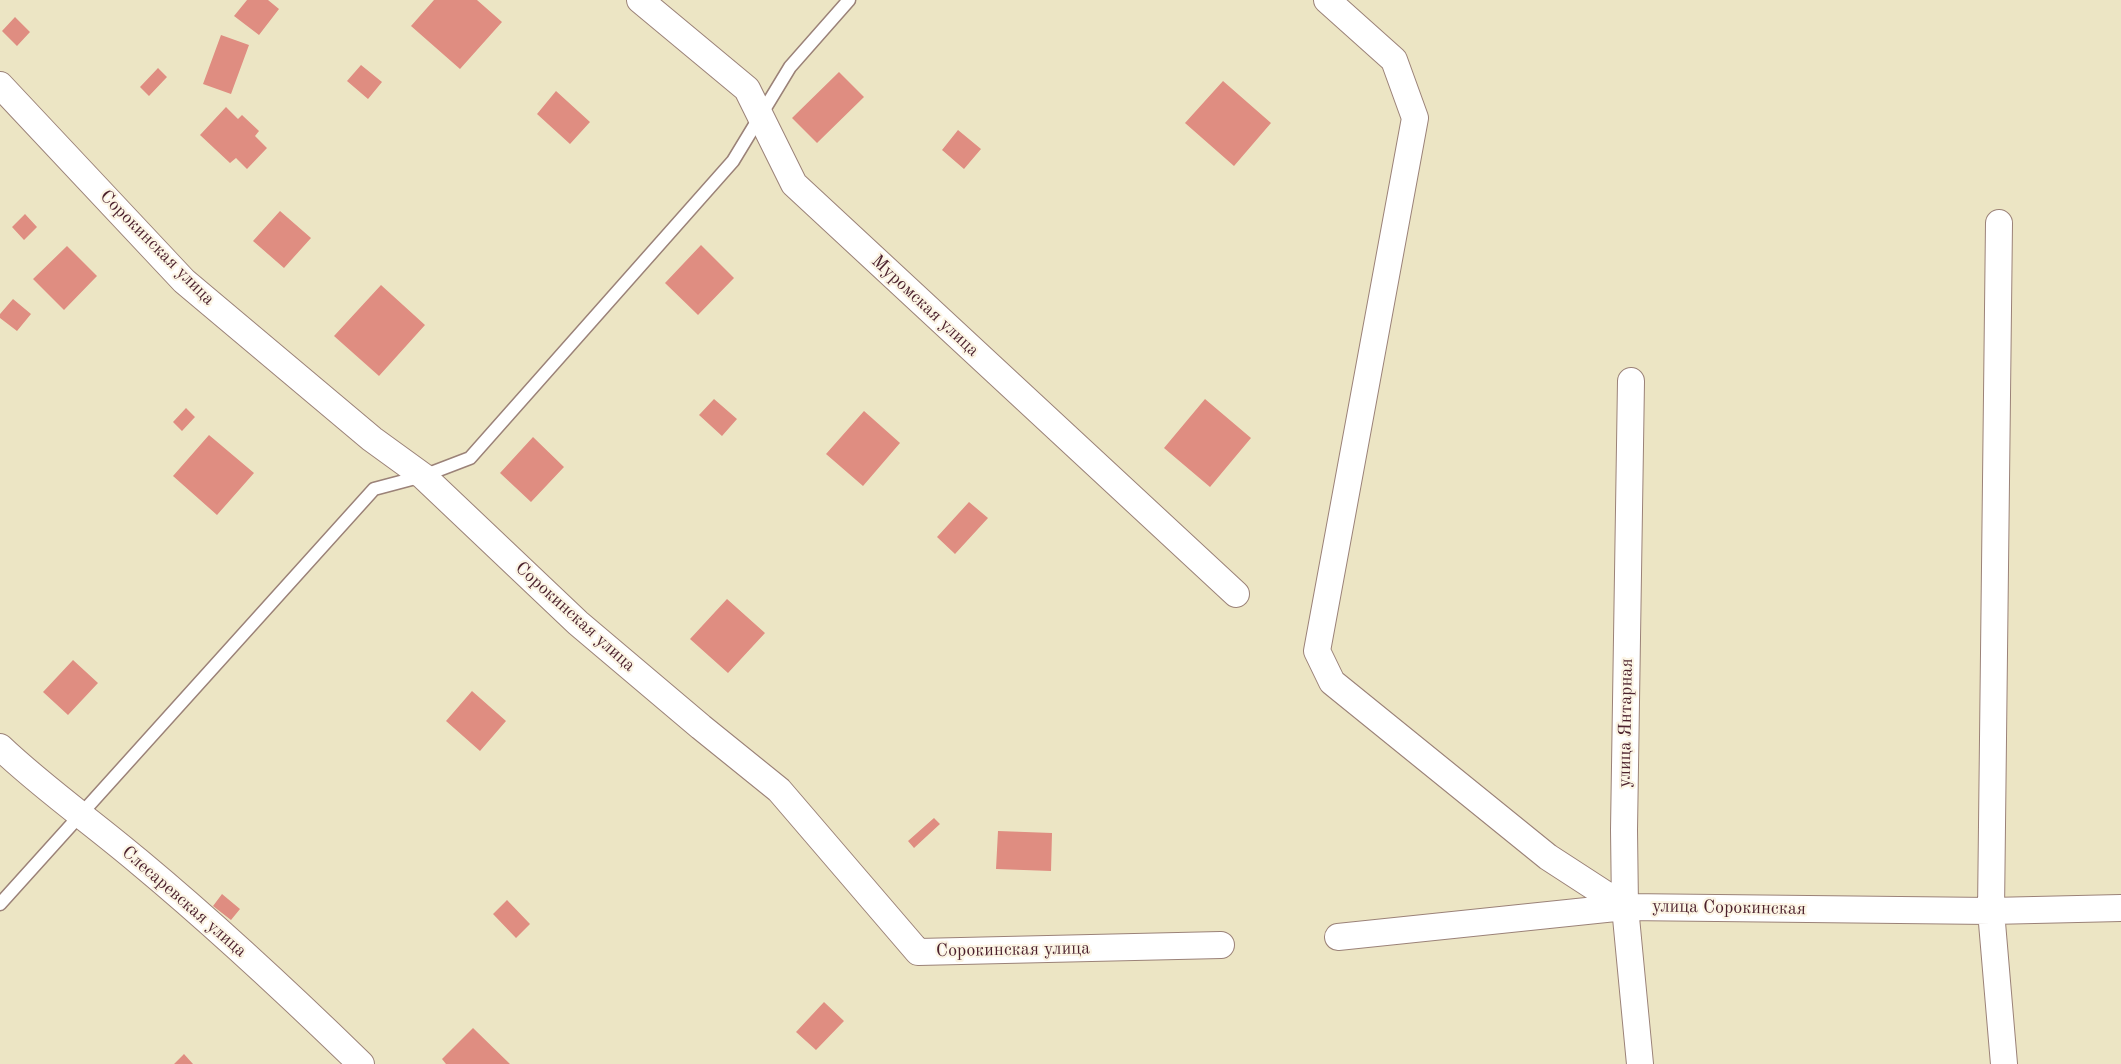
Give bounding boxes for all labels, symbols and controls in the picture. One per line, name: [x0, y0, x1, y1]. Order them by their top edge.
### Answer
street label: Сорокинская улица: [95, 186, 219, 310]
street label: Муромская улица: [867, 251, 983, 361]
street label: Сорокинская улица: [511, 557, 639, 677]
street label: улица Янтарная: [1614, 658, 1638, 788]
street label: Слесаревская улица: [117, 842, 251, 962]
street label: улица Сорокинская: [1652, 896, 1806, 920]
street label: Сорокинская улица: [936, 938, 1090, 962]

